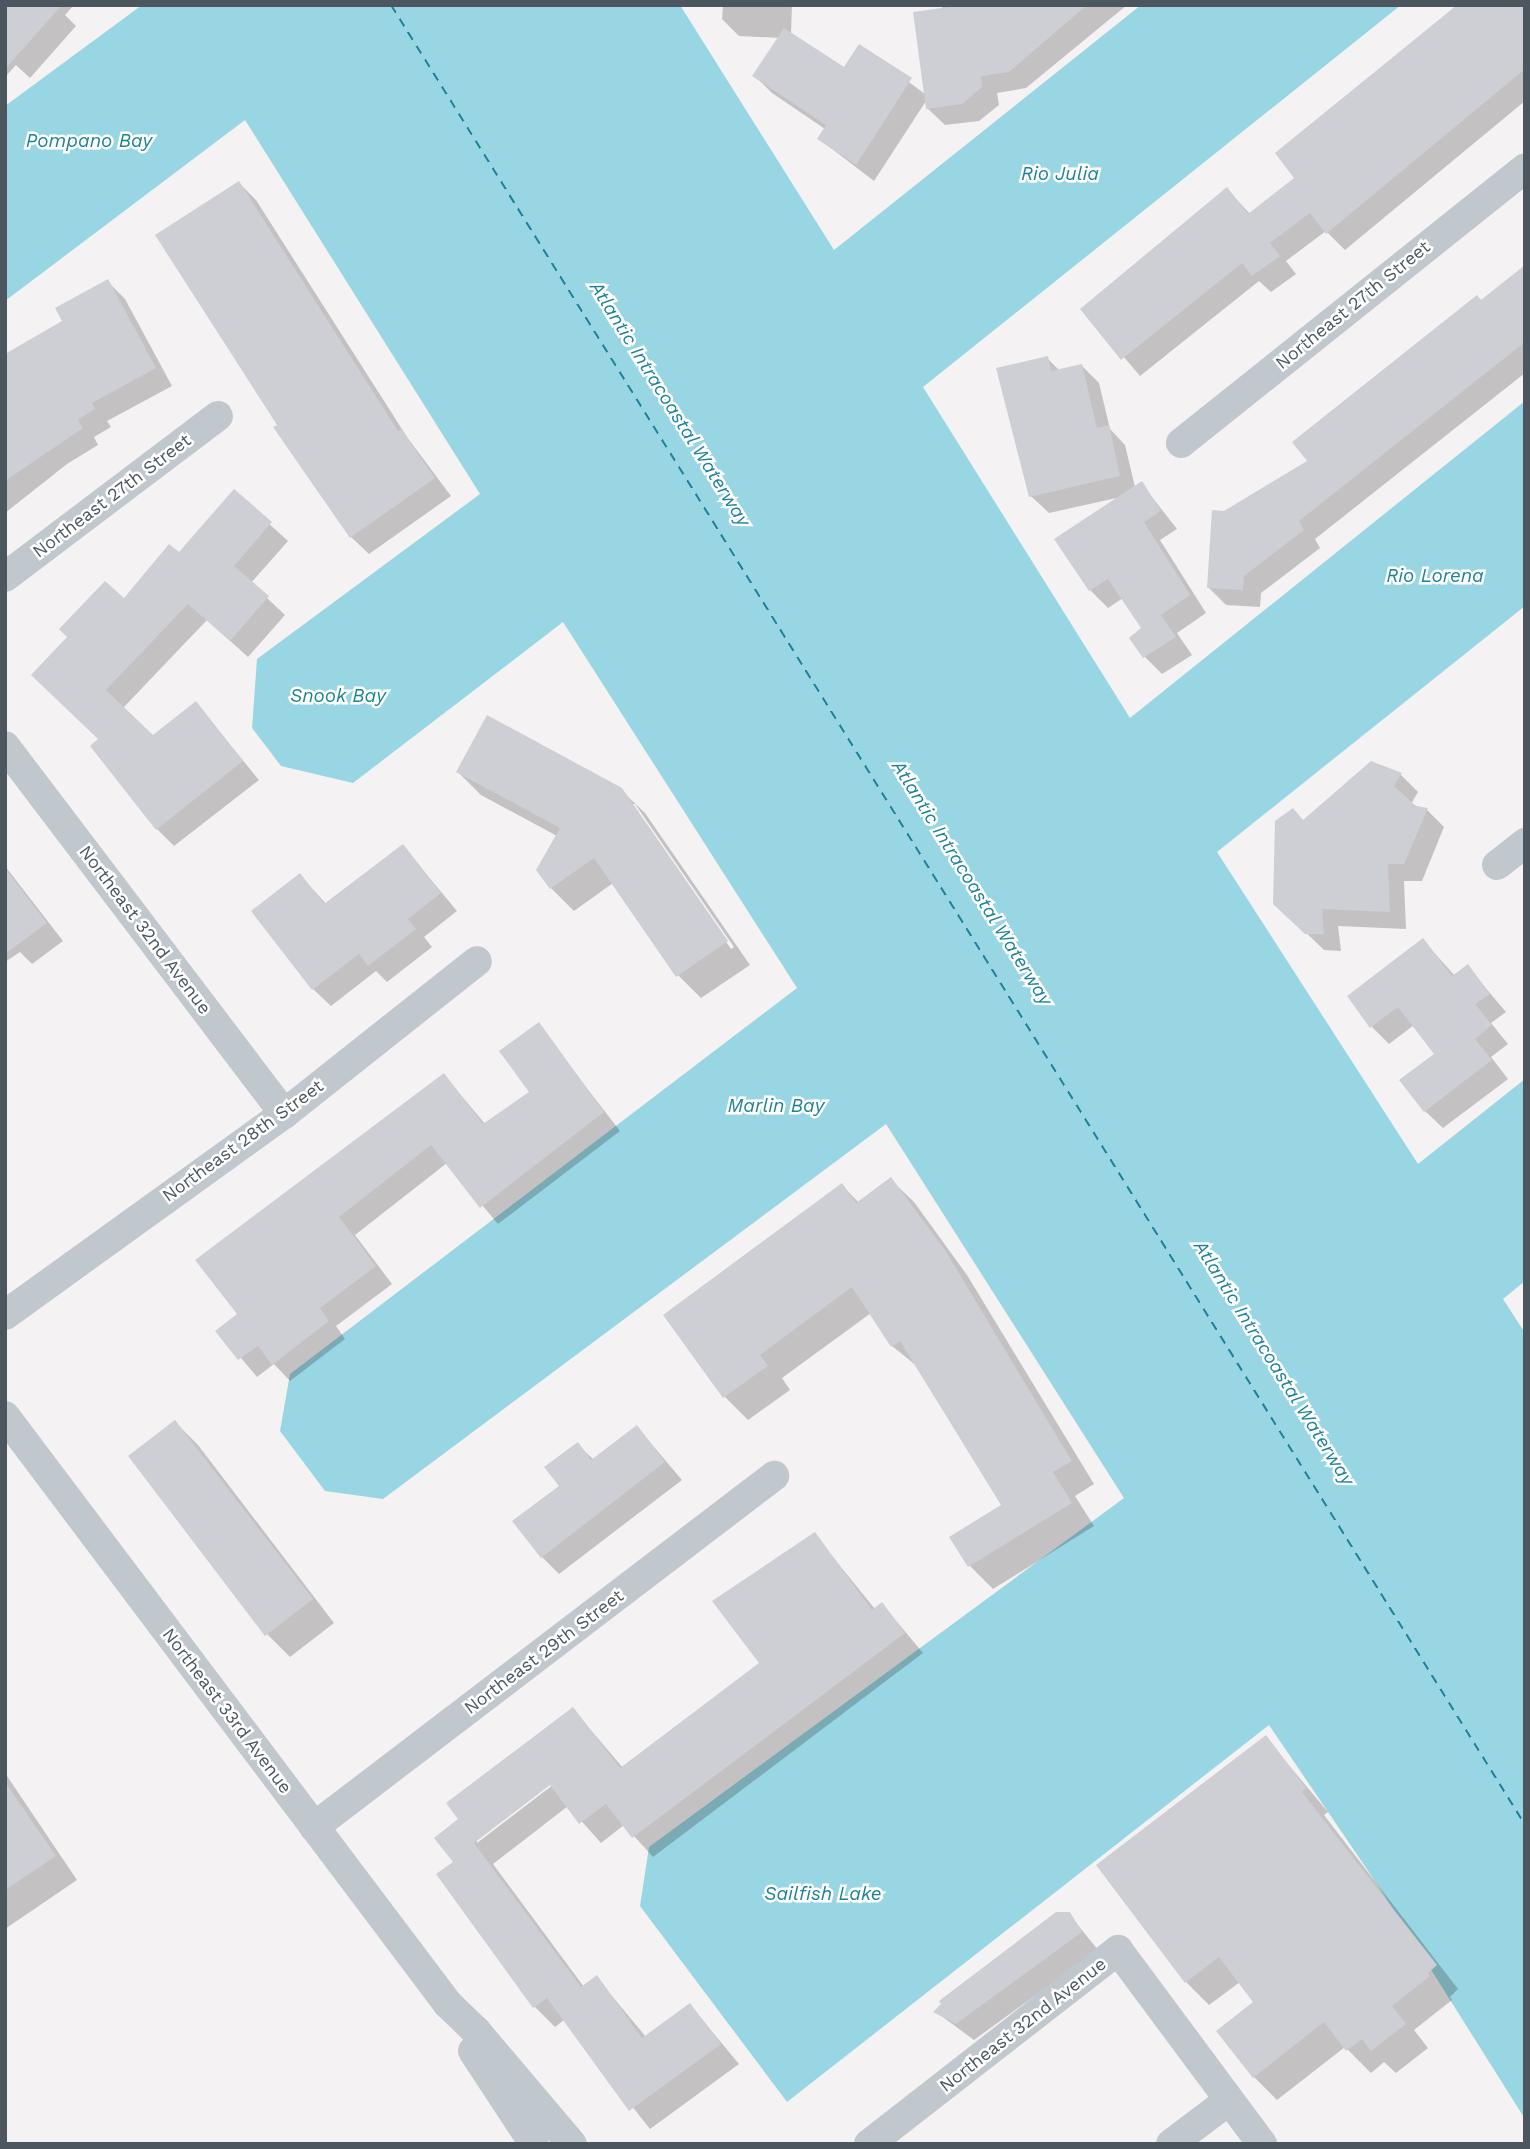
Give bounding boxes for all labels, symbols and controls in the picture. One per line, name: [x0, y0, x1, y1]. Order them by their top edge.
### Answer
water label: Pompano Bay: [26, 130, 152, 152]
water label: Rio Julia: [1021, 163, 1099, 185]
street label: Northeast 27th Street: [1271, 236, 1435, 374]
water label: Atlantic Intracoastal Waterway: [585, 277, 755, 531]
street label: Northeast 27th Street: [29, 430, 195, 562]
water label: Rio Lorena: [1386, 565, 1484, 587]
water label: Snook Bay: [290, 685, 386, 707]
water label: Atlantic Intracoastal Waterway: [887, 756, 1057, 1010]
street label: Northeast 32nd Avenue: [74, 841, 216, 1019]
street label: Northeast 28th Street: [158, 1075, 328, 1207]
water label: Marlin Bay: [728, 1095, 824, 1117]
water label: Atlantic Intracoastal Waterway: [1189, 1236, 1359, 1490]
street label: Northeast 29th Street: [460, 1585, 628, 1719]
street label: Northeast 33rd Avenue: [158, 1624, 296, 1798]
water label: Sailfish Lake: [764, 1883, 882, 1905]
street label: Northeast 32nd Avenue: [935, 1953, 1111, 2097]

